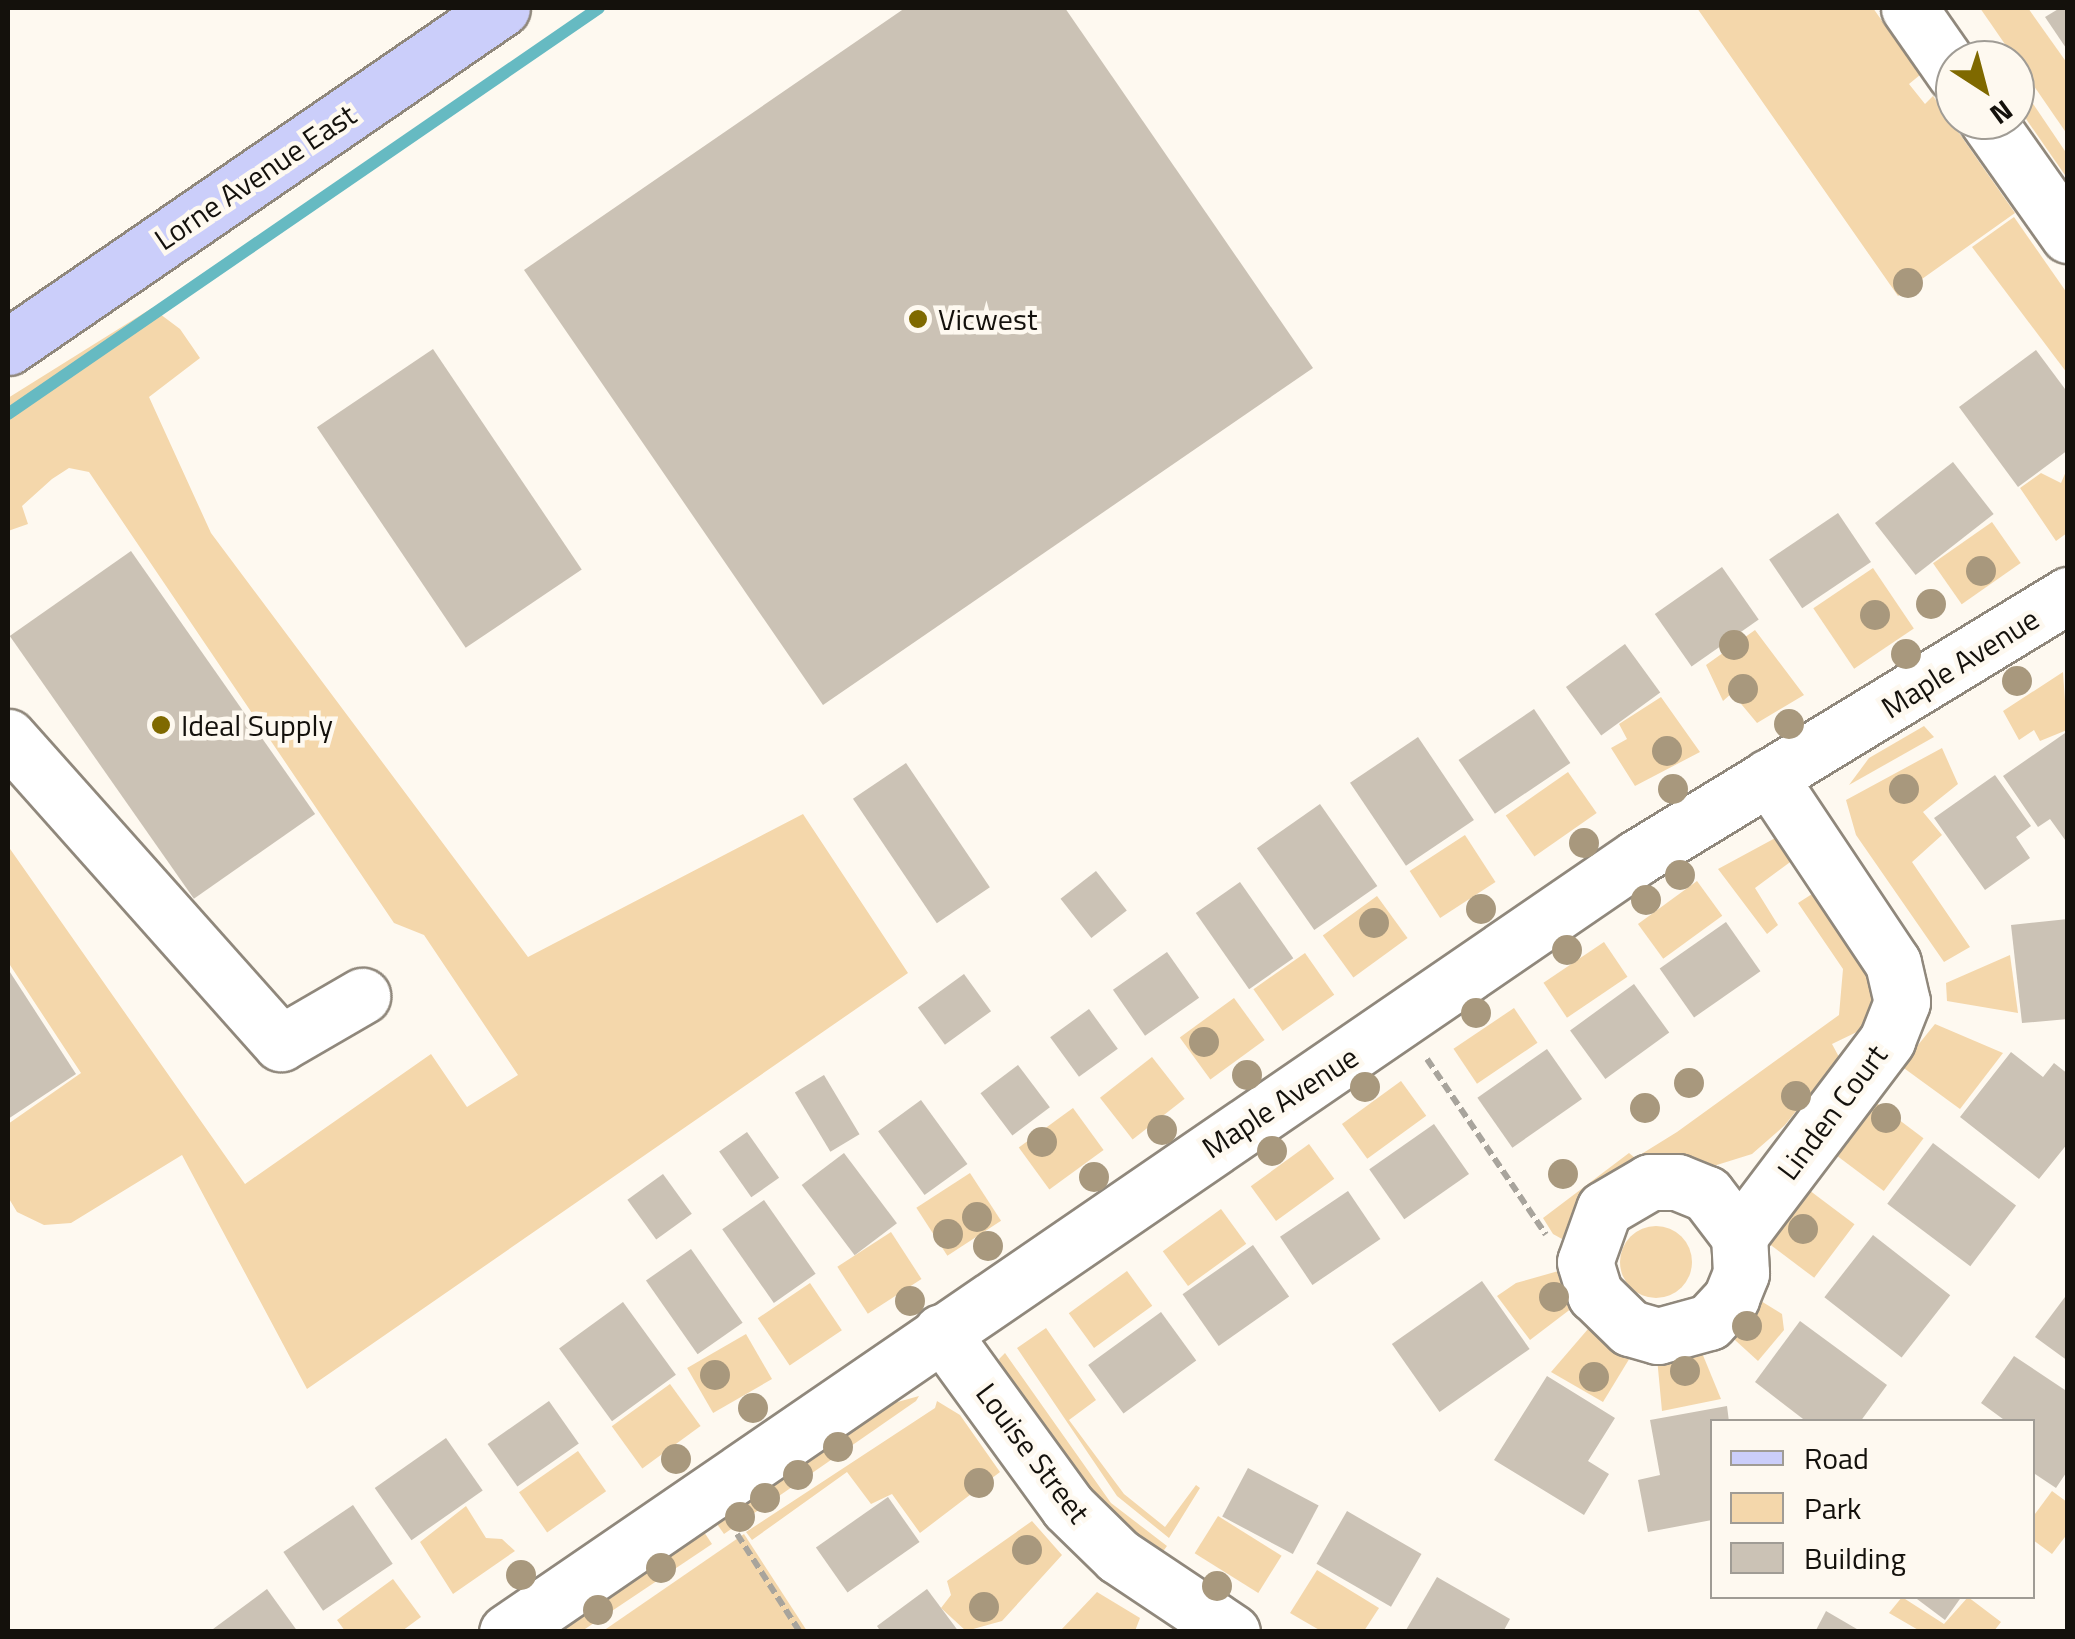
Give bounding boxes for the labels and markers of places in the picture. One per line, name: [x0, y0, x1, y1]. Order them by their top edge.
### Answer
place label: Vicwest: [938, 301, 1037, 337]
marker: Vicwest: [907, 308, 929, 330]
place label: Ideal Supply: [181, 707, 333, 743]
marker: Ideal Supply: [150, 714, 172, 736]

